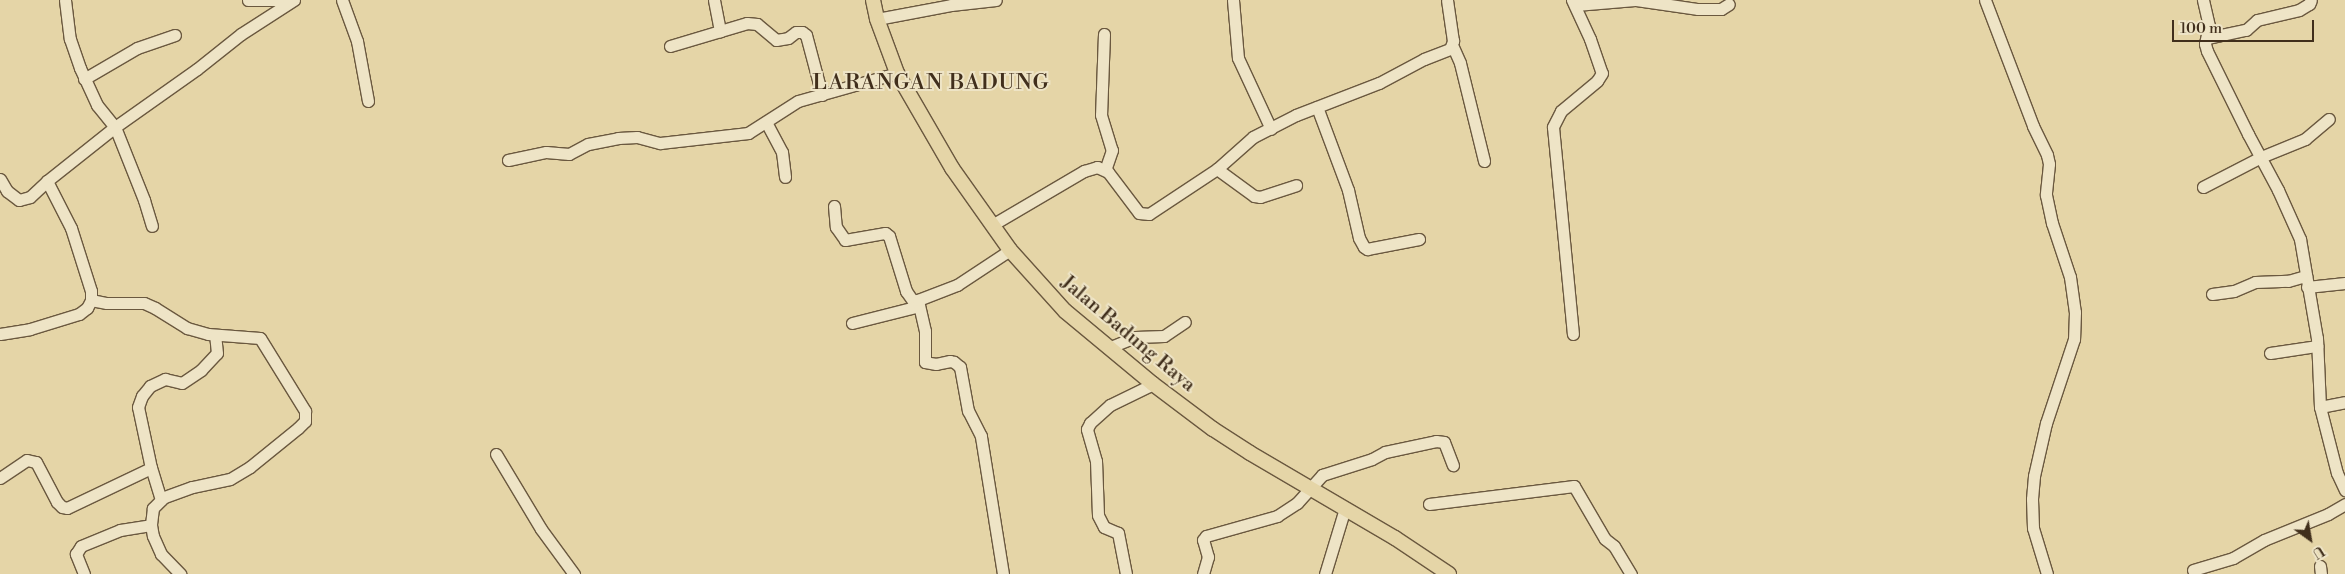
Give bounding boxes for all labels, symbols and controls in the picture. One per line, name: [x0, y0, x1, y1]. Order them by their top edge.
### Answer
scale bar: [2175, 10, 2318, 42]
text: 100 m: [2180, 19, 2222, 38]
district label: LARANGAN BADUNG: [810, 70, 1052, 96]
street label: Jalan Badung Raya: [1056, 271, 1200, 397]
north arrow: [2285, 514, 2335, 564]
text: U: [2309, 541, 2327, 562]

